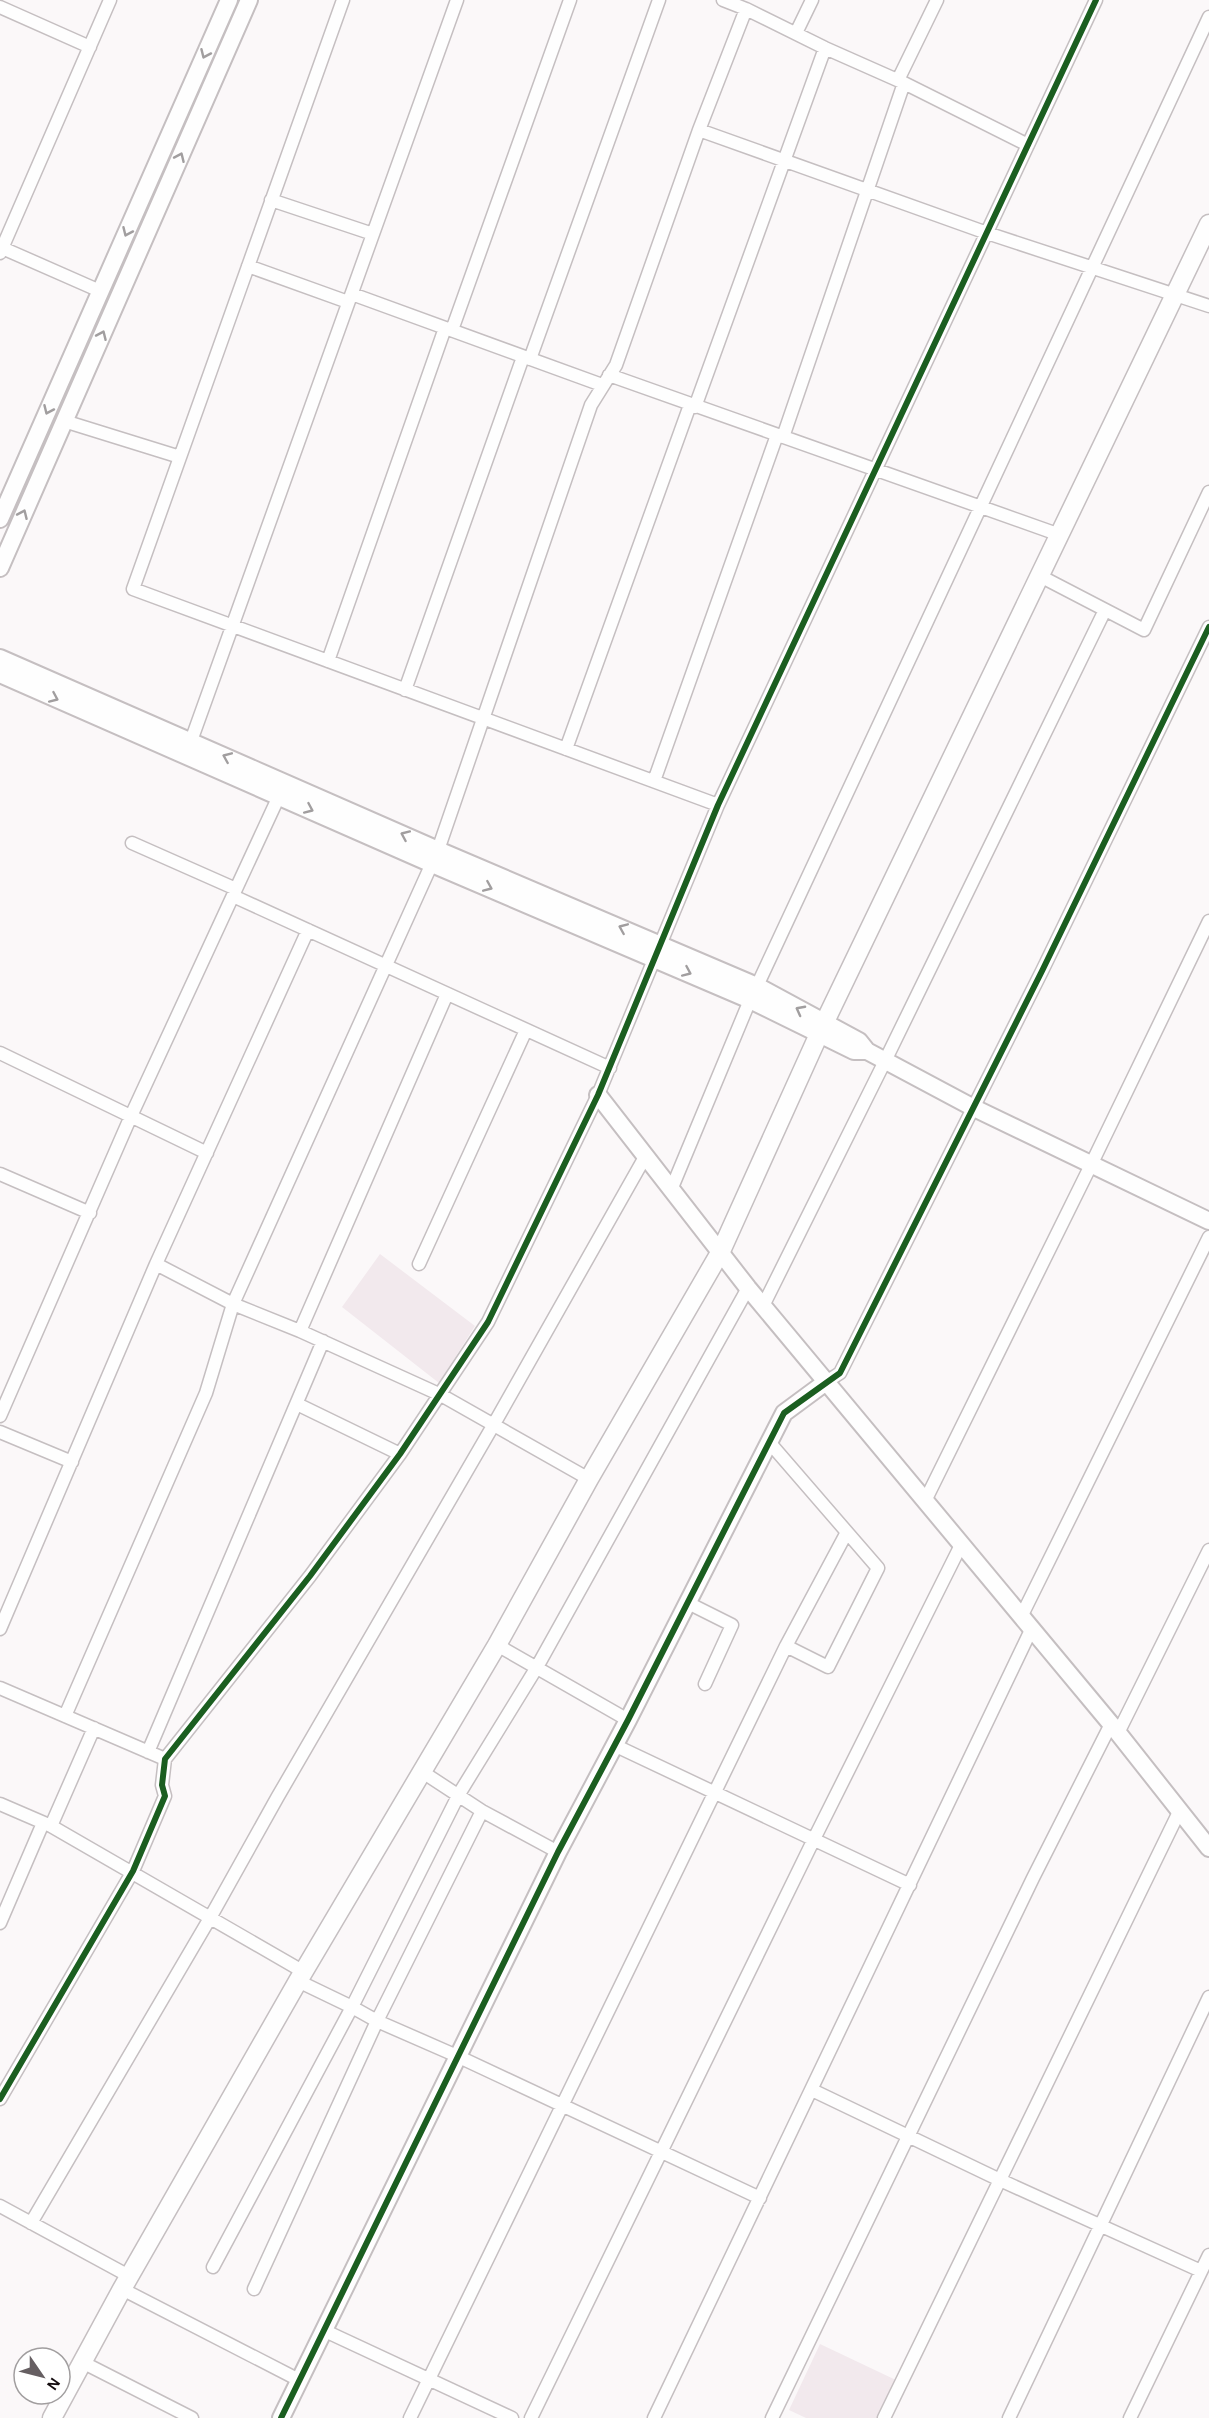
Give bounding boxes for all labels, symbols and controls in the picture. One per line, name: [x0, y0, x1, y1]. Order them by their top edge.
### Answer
one-way arrow: [200, 47, 212, 58]
one-way arrow: [173, 152, 185, 163]
one-way arrow: [122, 226, 134, 237]
one-way arrow: [95, 331, 107, 342]
one-way arrow: [43, 404, 55, 415]
one-way arrow: [16, 509, 28, 520]
one-way arrow: [47, 690, 58, 702]
one-way arrow: [222, 752, 233, 764]
one-way arrow: [303, 802, 314, 814]
one-way arrow: [401, 830, 412, 842]
one-way arrow: [482, 880, 493, 892]
one-way arrow: [619, 924, 630, 936]
one-way arrow: [680, 965, 691, 977]
one-way arrow: [796, 1006, 807, 1017]
north arrow: [12, 2346, 72, 2406]
text: N: [44, 2375, 63, 2393]

